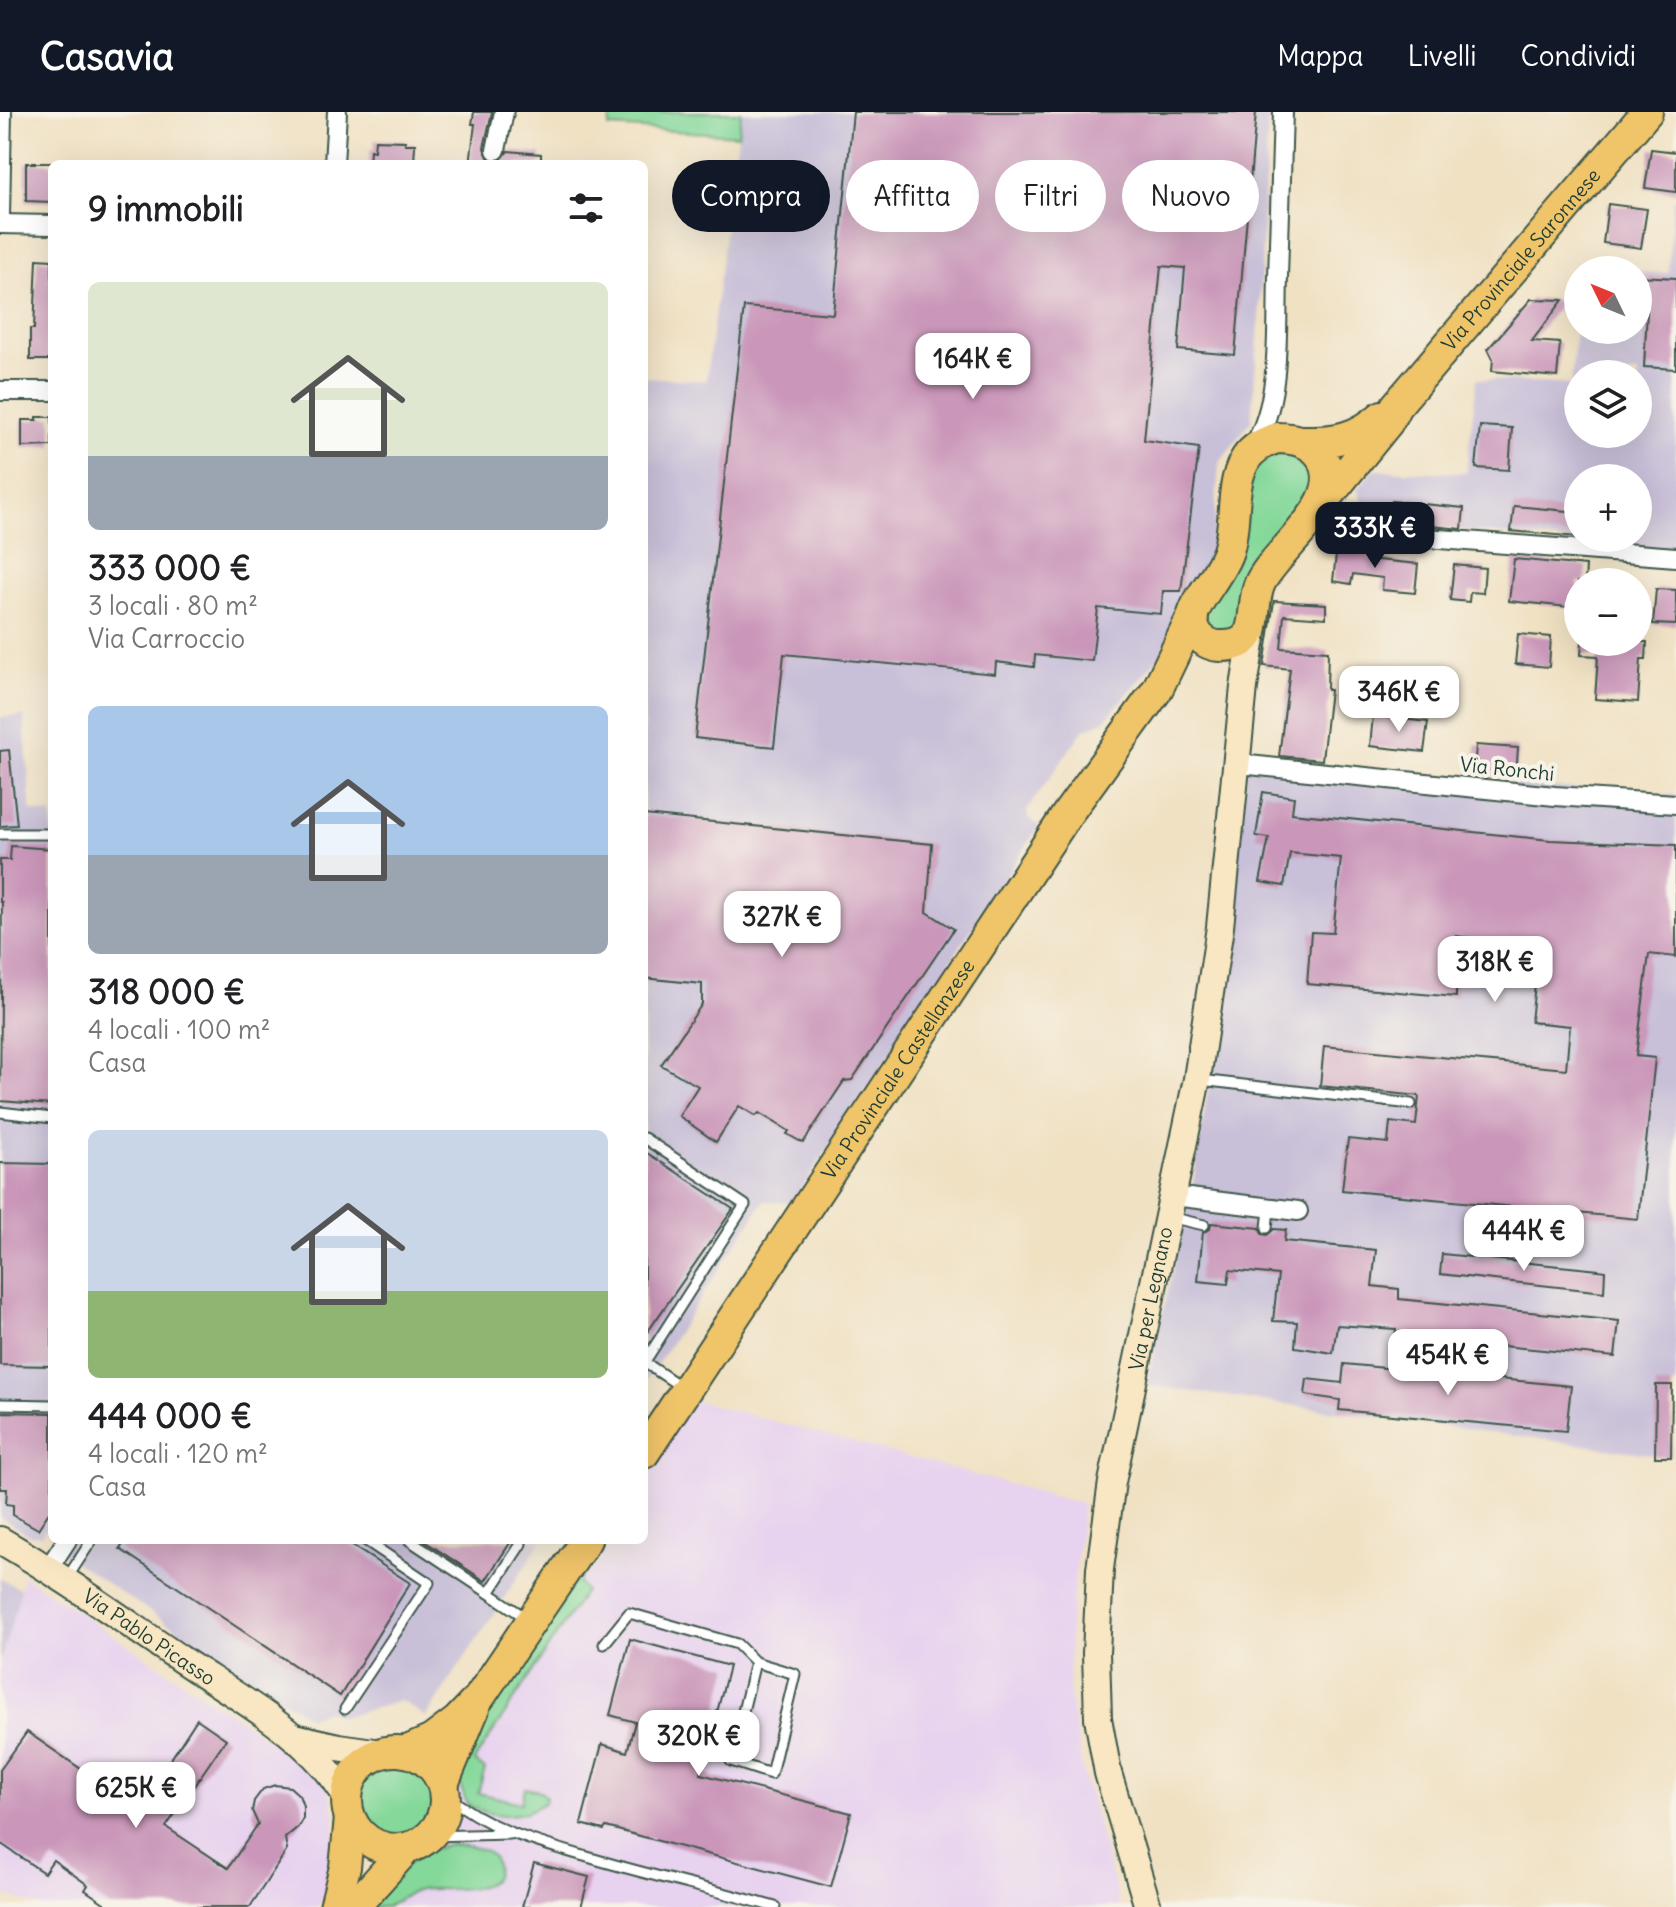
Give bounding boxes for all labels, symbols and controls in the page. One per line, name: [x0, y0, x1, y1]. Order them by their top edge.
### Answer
text: Casavia: [40, 33, 174, 80]
text: Mappa: [1277, 38, 1364, 74]
text: Livelli: [1408, 38, 1477, 74]
text: Condividi: [1521, 38, 1636, 74]
chip: Compra: [672, 160, 830, 232]
chip: Affitta: [846, 160, 979, 232]
chip: Filtri: [995, 160, 1106, 232]
chip: Nuovo: [1122, 160, 1259, 232]
street label: Via Provinciale Saronnese: [1436, 163, 1605, 356]
icon: filters: [564, 186, 608, 230]
text: 9 immobili: [88, 187, 244, 230]
north arrow: [1564, 256, 1652, 344]
map controls: [1564, 256, 1652, 656]
pin: 164K €: [908, 333, 1038, 401]
icon: home: [276, 334, 420, 478]
text: 164K €: [933, 342, 1013, 375]
button: layers: [1564, 360, 1652, 448]
button: +: [1564, 464, 1652, 552]
pin: 333K €: [1310, 502, 1440, 570]
text: 333K €: [1333, 511, 1417, 544]
text: 333 000 €: [88, 546, 251, 589]
button: −: [1564, 568, 1652, 656]
text: 3 locali · 80 m²: [88, 589, 258, 622]
text: Via Carroccio: [88, 622, 245, 655]
pin: 346K €: [1334, 666, 1464, 734]
text: 346K €: [1357, 675, 1441, 708]
street label: Via Ronchi: [1459, 751, 1555, 786]
icon: home: [276, 758, 420, 902]
pin: 327K €: [717, 891, 847, 959]
text: 327K €: [742, 900, 822, 933]
pin: 318K €: [1430, 936, 1560, 1004]
text: 318K €: [1456, 945, 1534, 978]
street label: Via Provinciale Castellanzese: [816, 954, 980, 1184]
text: 318 000 €: [88, 970, 245, 1013]
text: 4 locali · 100 m²: [88, 1013, 271, 1046]
text: Casa: [88, 1046, 146, 1079]
icon: home: [276, 1182, 420, 1326]
pin: 444K €: [1459, 1205, 1589, 1273]
text: 444K €: [1482, 1214, 1566, 1247]
street label: Via per Legnano: [1123, 1224, 1178, 1373]
pin: 454K €: [1383, 1329, 1513, 1397]
text: 454K €: [1406, 1338, 1490, 1371]
text: 444 000 €: [88, 1394, 252, 1437]
text: 4 locali · 120 m²: [88, 1437, 268, 1470]
text: Casa: [88, 1470, 146, 1503]
street label: Via Pablo Picasso: [78, 1583, 220, 1691]
pin: 320K €: [634, 1710, 764, 1778]
text: 320K €: [656, 1719, 742, 1752]
pin: 625K €: [71, 1762, 201, 1830]
text: 625K €: [94, 1771, 178, 1804]

